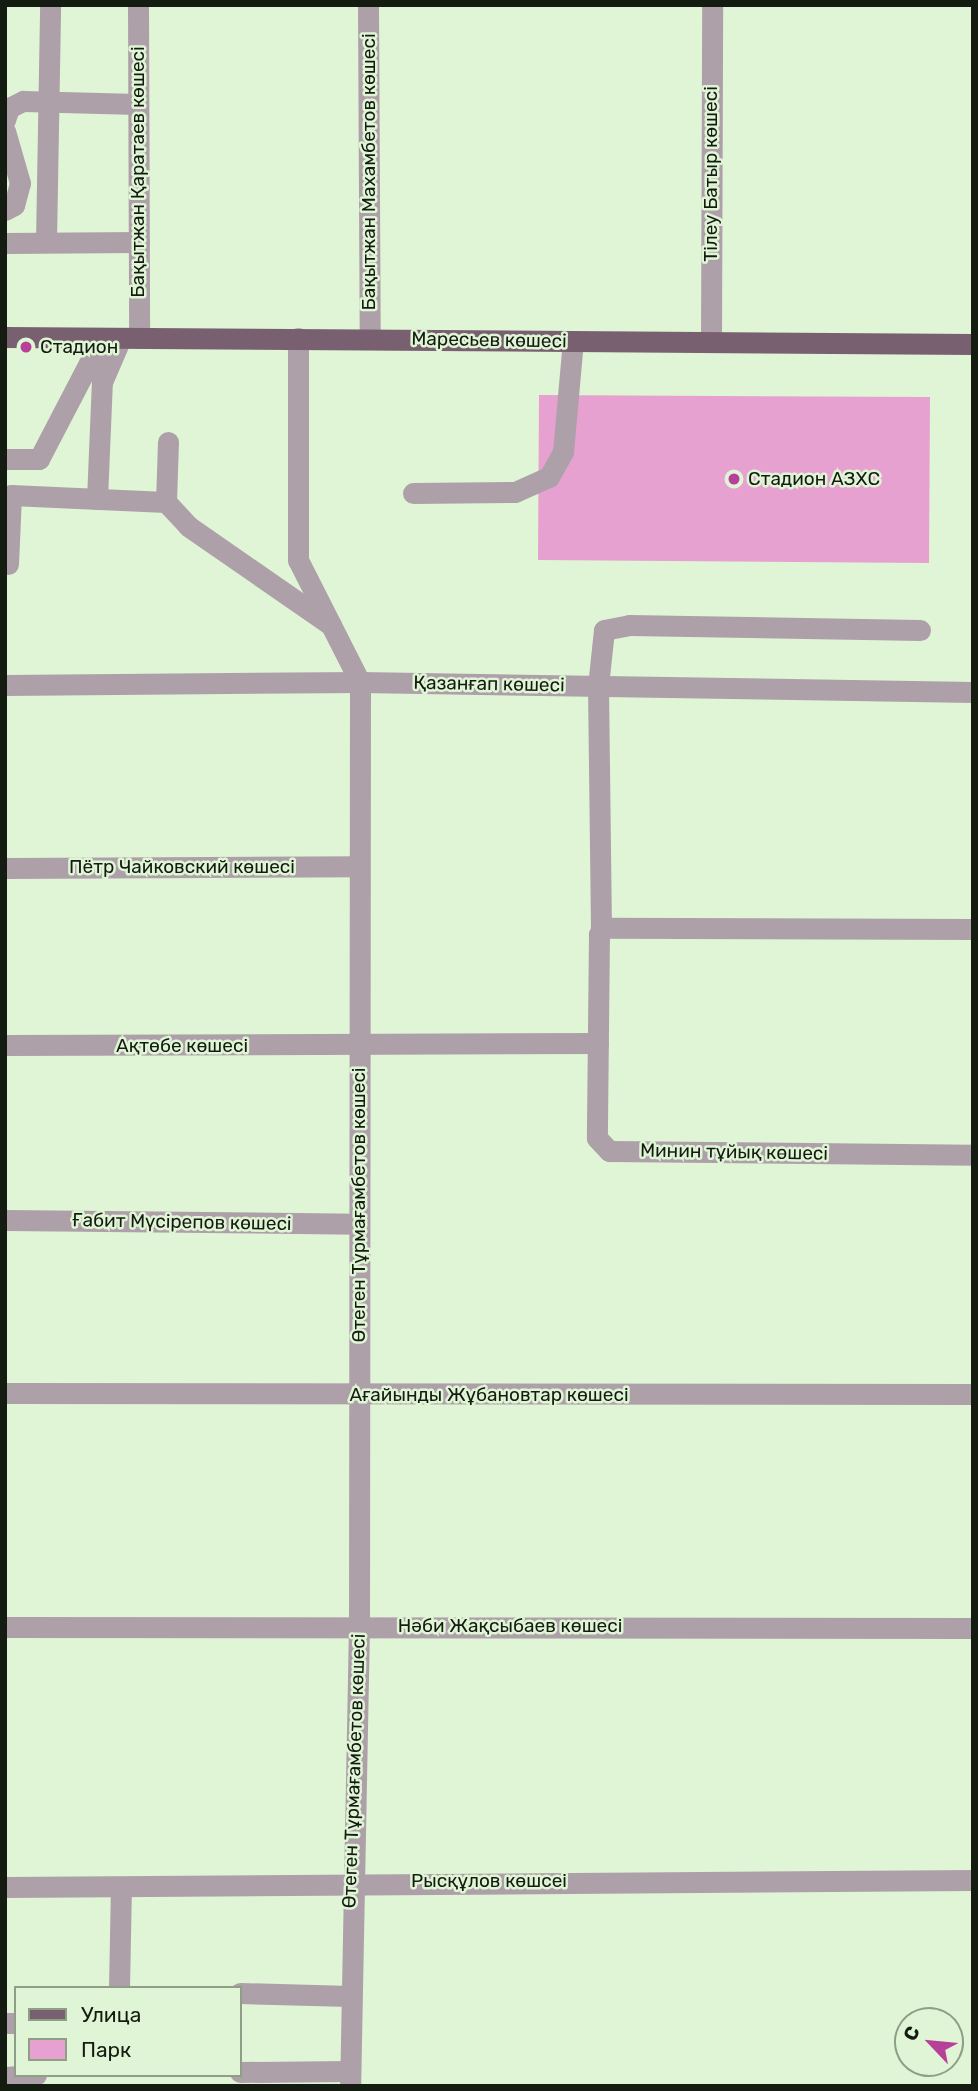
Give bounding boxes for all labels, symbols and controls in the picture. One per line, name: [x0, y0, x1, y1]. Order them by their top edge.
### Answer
street label: Бақытжан Махамбетов көшесі: [358, 33, 380, 311]
street label: Бақытжан Қаратаев көшесі: [127, 46, 149, 298]
street label: Тілеу Батыр көшесі: [700, 86, 722, 262]
street label: Маресьев көшесі: [411, 327, 567, 353]
place label: Стадион: [40, 336, 118, 358]
marker: Стадион: [18, 339, 34, 355]
place label: Стадион АЗХС: [748, 468, 880, 490]
marker: Стадион АЗХС: [726, 471, 742, 487]
street label: Қазанғап көшесі: [413, 671, 565, 697]
street label: Пётр Чайковский көшесі: [69, 856, 295, 878]
street label: Ақтөбе көшесі: [116, 1035, 248, 1057]
street label: Өтеген Тұрмағамбетов көшесі: [348, 1068, 370, 1342]
street label: Минин тұйық көшесі: [640, 1139, 828, 1165]
street label: Ғабит Мүсірепов көшесі: [72, 1209, 292, 1235]
street label: Ағайынды Жұбановтар көшесі: [349, 1384, 629, 1406]
street label: Нәби Жақсыбаев көшесі: [398, 1615, 622, 1637]
street label: Өтеген Тұрмағамбетов көшесі: [338, 1633, 370, 1909]
street label: Рысқұлов көшсеі: [411, 1870, 567, 1892]
legend: [14, 1986, 242, 2077]
text: Улица: [81, 2002, 141, 2027]
north arrow: [894, 2007, 964, 2077]
text: С: [898, 2022, 925, 2044]
text: Парк: [81, 2037, 131, 2062]

